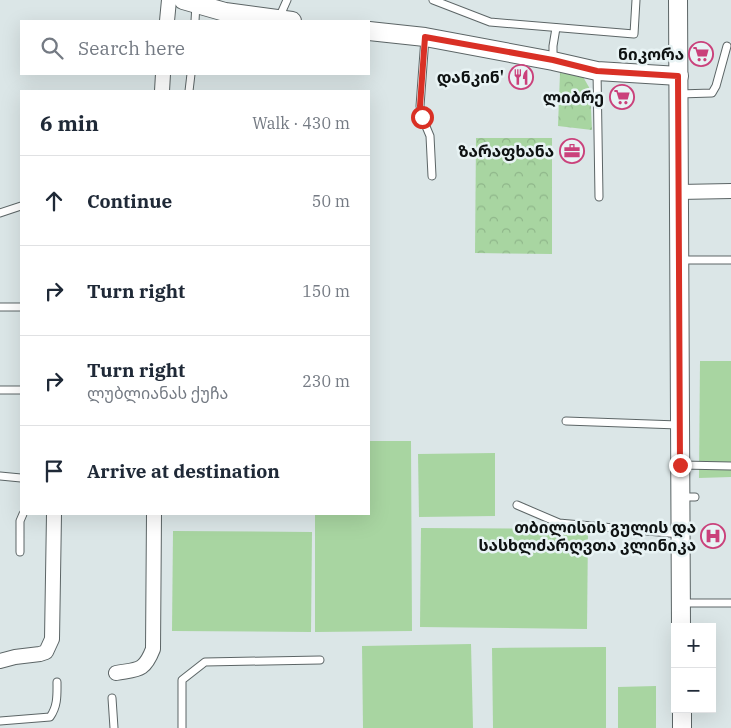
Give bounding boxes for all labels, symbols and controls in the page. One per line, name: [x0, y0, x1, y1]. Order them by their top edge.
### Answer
search box: [20, 20, 370, 75]
icon: search: [38, 34, 66, 62]
text: Search here: [78, 36, 185, 60]
supermarket icon: ნიკორა: [688, 41, 714, 67]
place label: ნიკორა: [618, 44, 684, 64]
restaurant icon: დანკინ': [508, 64, 534, 90]
place label: დანკინ': [437, 67, 504, 88]
supermarket icon: ლიბრე: [609, 84, 635, 110]
place label: ლიბრე: [543, 87, 604, 108]
route start: [411, 106, 434, 129]
text: 6 min: [40, 109, 99, 137]
text: Walk · 430 m: [252, 113, 350, 133]
office icon: ზარაფხანა: [559, 138, 585, 164]
place label: ზარაფხანა: [458, 141, 554, 161]
icon: ahead: [40, 187, 68, 215]
text: Continue: [87, 189, 172, 213]
text: 50 m: [312, 191, 350, 211]
icon: right: [40, 277, 68, 305]
text: Turn right: [87, 279, 185, 303]
text: 150 m: [302, 281, 350, 301]
text: Turn right: [87, 358, 185, 382]
icon: right: [40, 367, 68, 395]
text: 230 m: [302, 371, 350, 391]
text: ლუბლიანას ქუჩა: [87, 383, 228, 403]
route end: [669, 454, 692, 477]
icon: arrive: [40, 457, 68, 485]
text: Arrive at destination: [87, 459, 280, 483]
place label: თბილისის გულის და სასხლძარღვთა კლინიკა: [479, 517, 696, 556]
hospital icon: თბილისის გულის და სასხლძარღვთა კლინიკა: [700, 523, 726, 549]
map controls: [671, 623, 716, 713]
button: +: [671, 623, 716, 668]
button: −: [671, 668, 716, 713]

